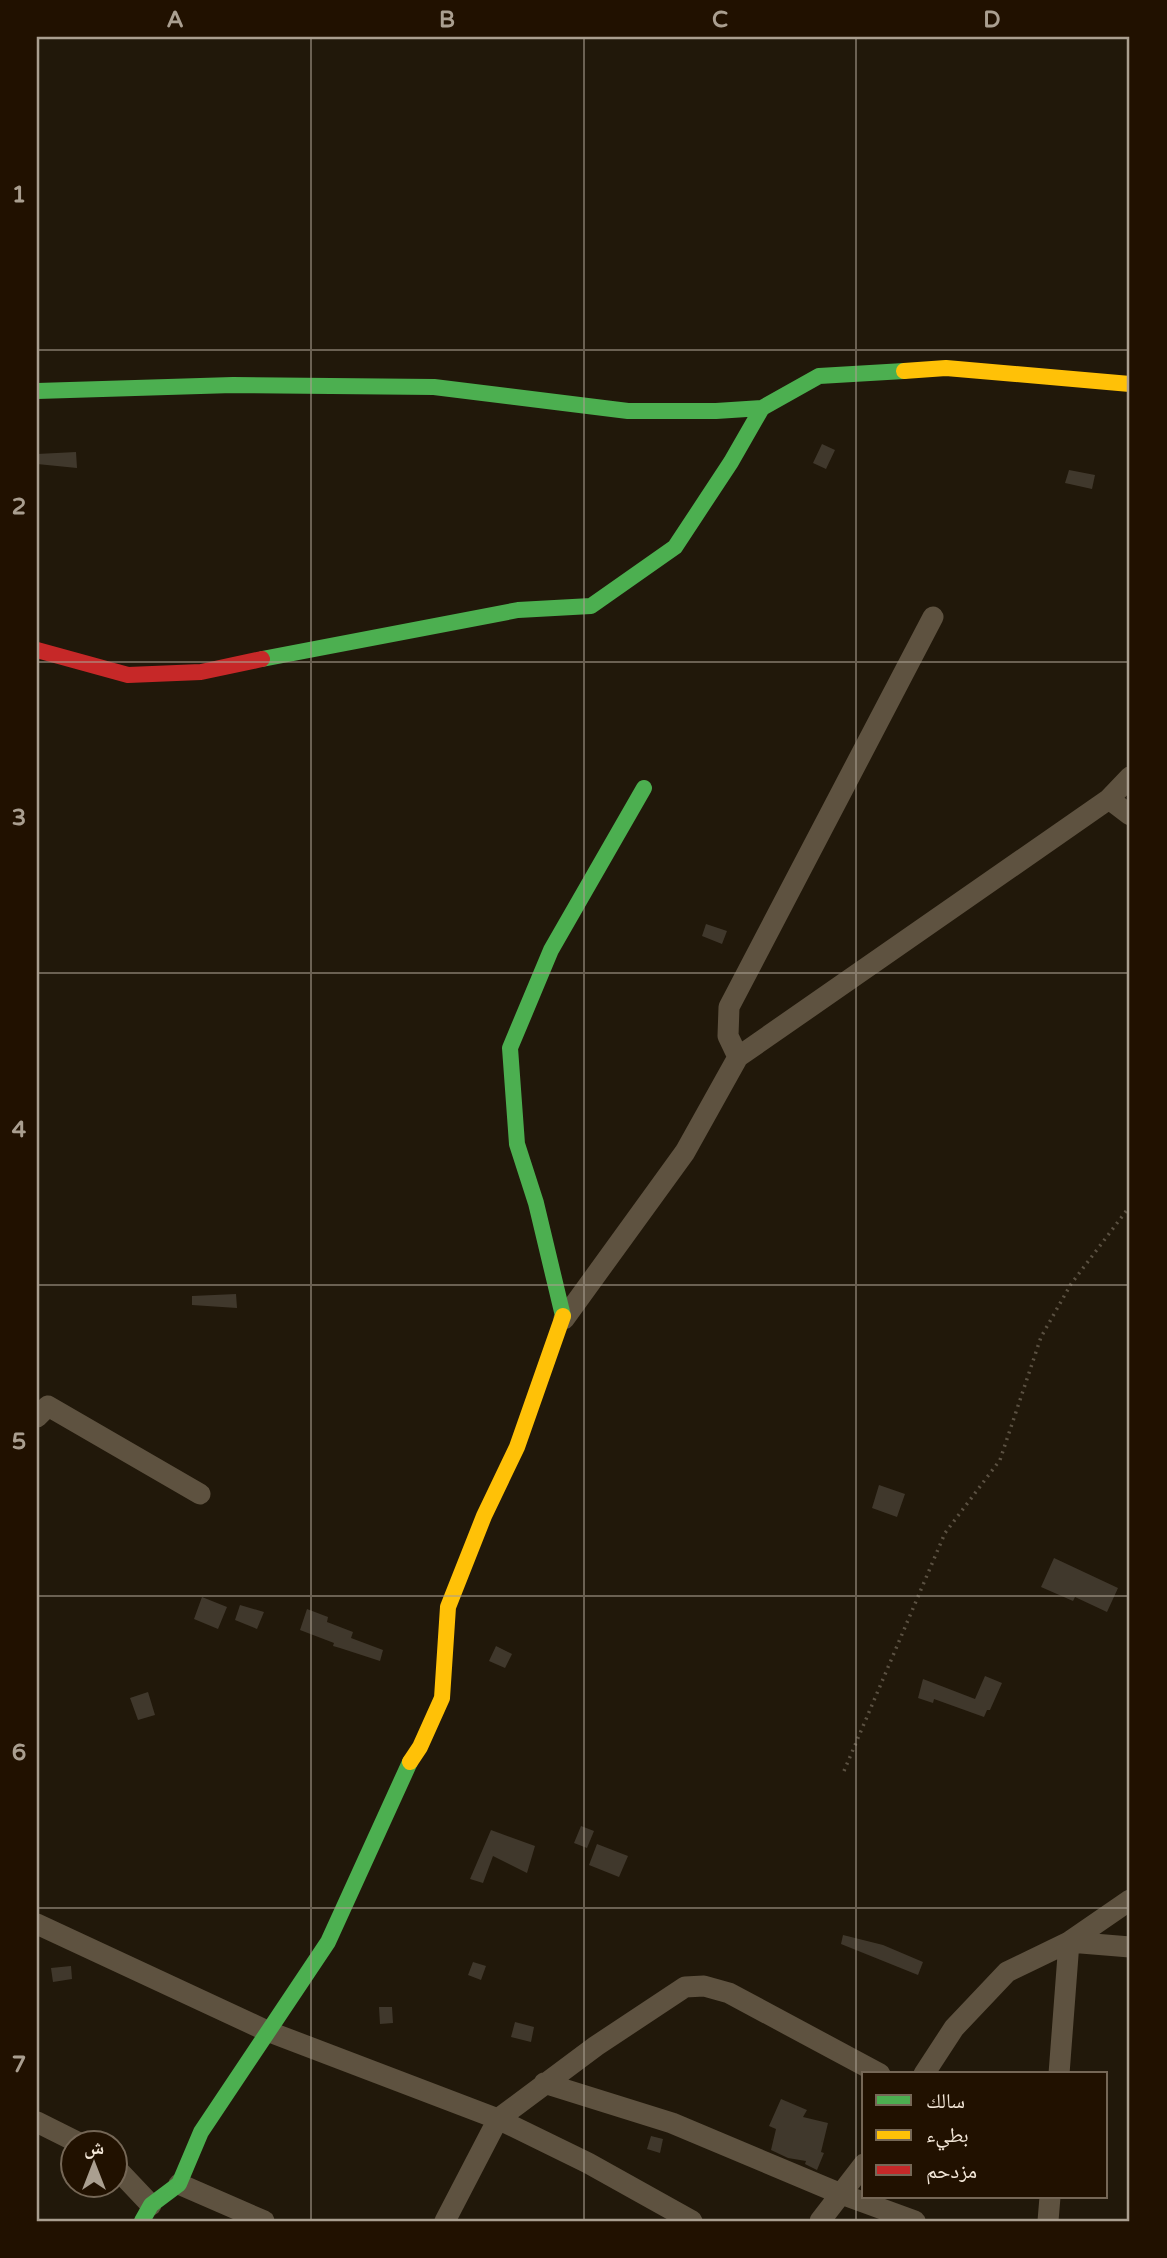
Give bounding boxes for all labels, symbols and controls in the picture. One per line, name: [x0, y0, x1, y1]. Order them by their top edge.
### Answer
text: A: [166, 6, 184, 34]
text: B: [439, 6, 455, 34]
text: C: [712, 6, 728, 34]
text: D: [983, 6, 1001, 34]
text: 1: [12, 181, 26, 209]
text: 2: [12, 493, 26, 521]
text: 3: [12, 804, 26, 832]
text: 4: [12, 1116, 27, 1144]
text: 5: [12, 1428, 26, 1456]
text: 6: [12, 1739, 26, 1767]
text: 7: [12, 2051, 26, 2079]
legend: [862, 2072, 1108, 2198]
text: سالك: [926, 2089, 965, 2114]
text: بطيء: [926, 2123, 969, 2151]
north arrow: [60, 2128, 130, 2198]
text: ش: [84, 2137, 104, 2159]
text: مزدحم: [926, 2159, 977, 2185]

